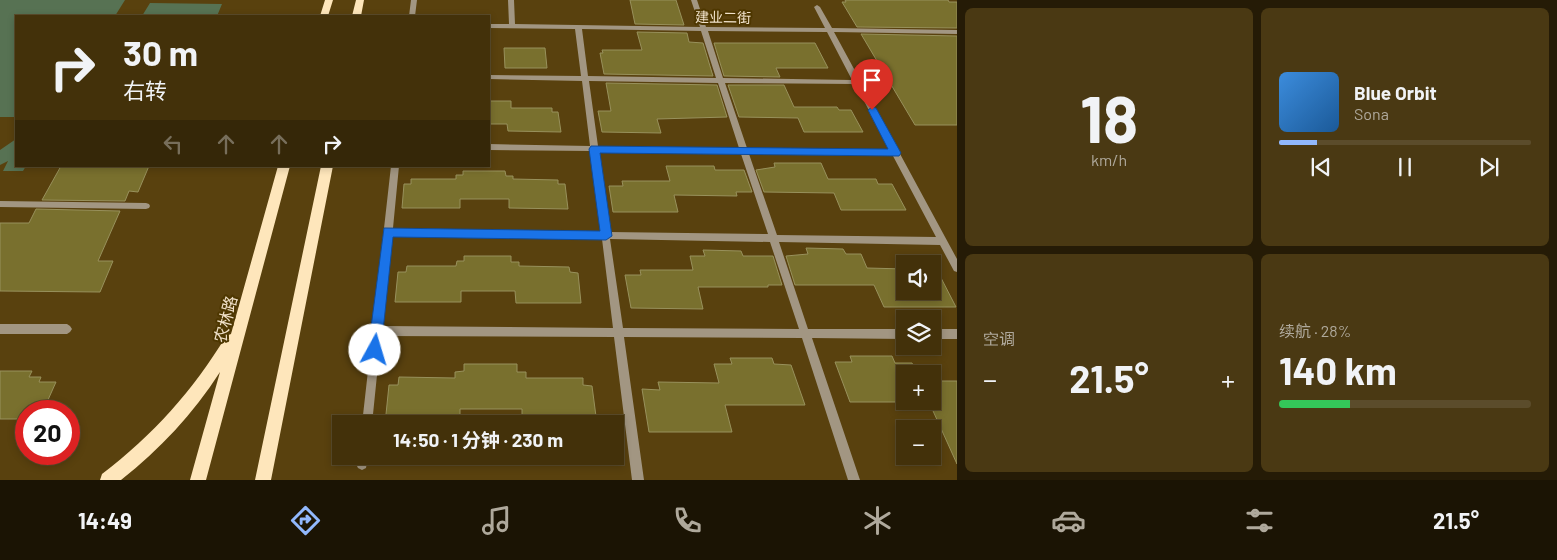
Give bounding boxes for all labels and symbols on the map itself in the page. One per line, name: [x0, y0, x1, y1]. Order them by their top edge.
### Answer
street label: 建业二街: [695, 8, 751, 26]
pin: [851, 59, 893, 110]
street label: 农林路: [210, 293, 240, 345]
position arrow: [348, 323, 400, 375]
speed limit sign: 20: [15, 400, 80, 465]

